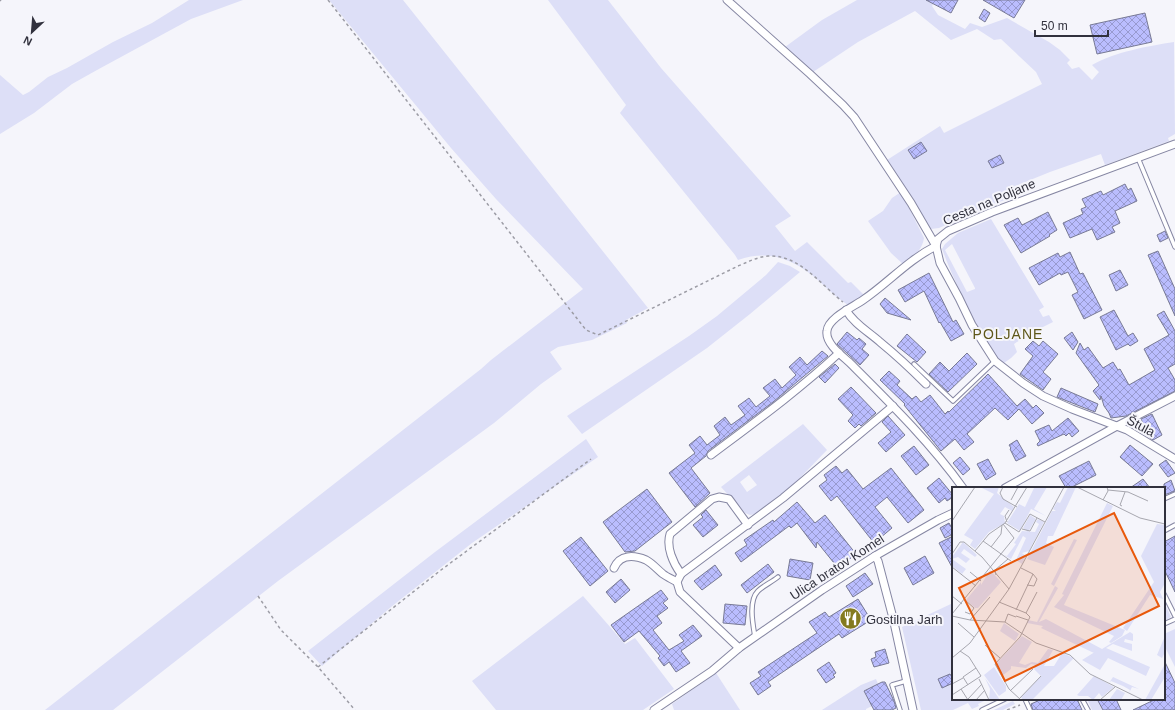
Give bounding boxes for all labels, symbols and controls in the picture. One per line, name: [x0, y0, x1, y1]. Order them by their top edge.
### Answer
north arrow: [12, 12, 52, 52]
scale bar: [1035, 12, 1108, 38]
text: 50 m: [1041, 19, 1068, 33]
text: N: [21, 34, 34, 48]
street label: Cesta na Poljane: [940, 176, 1038, 228]
district label: POLJANE: [973, 326, 1043, 342]
street label: Štula: [1124, 412, 1158, 440]
inset map: [952, 487, 1165, 700]
street label: Ulica bratov Komel: [787, 531, 887, 603]
restaurant icon: Gostilna Jarh: [837, 606, 863, 632]
place label: Gostilna Jarh: [866, 612, 943, 627]

